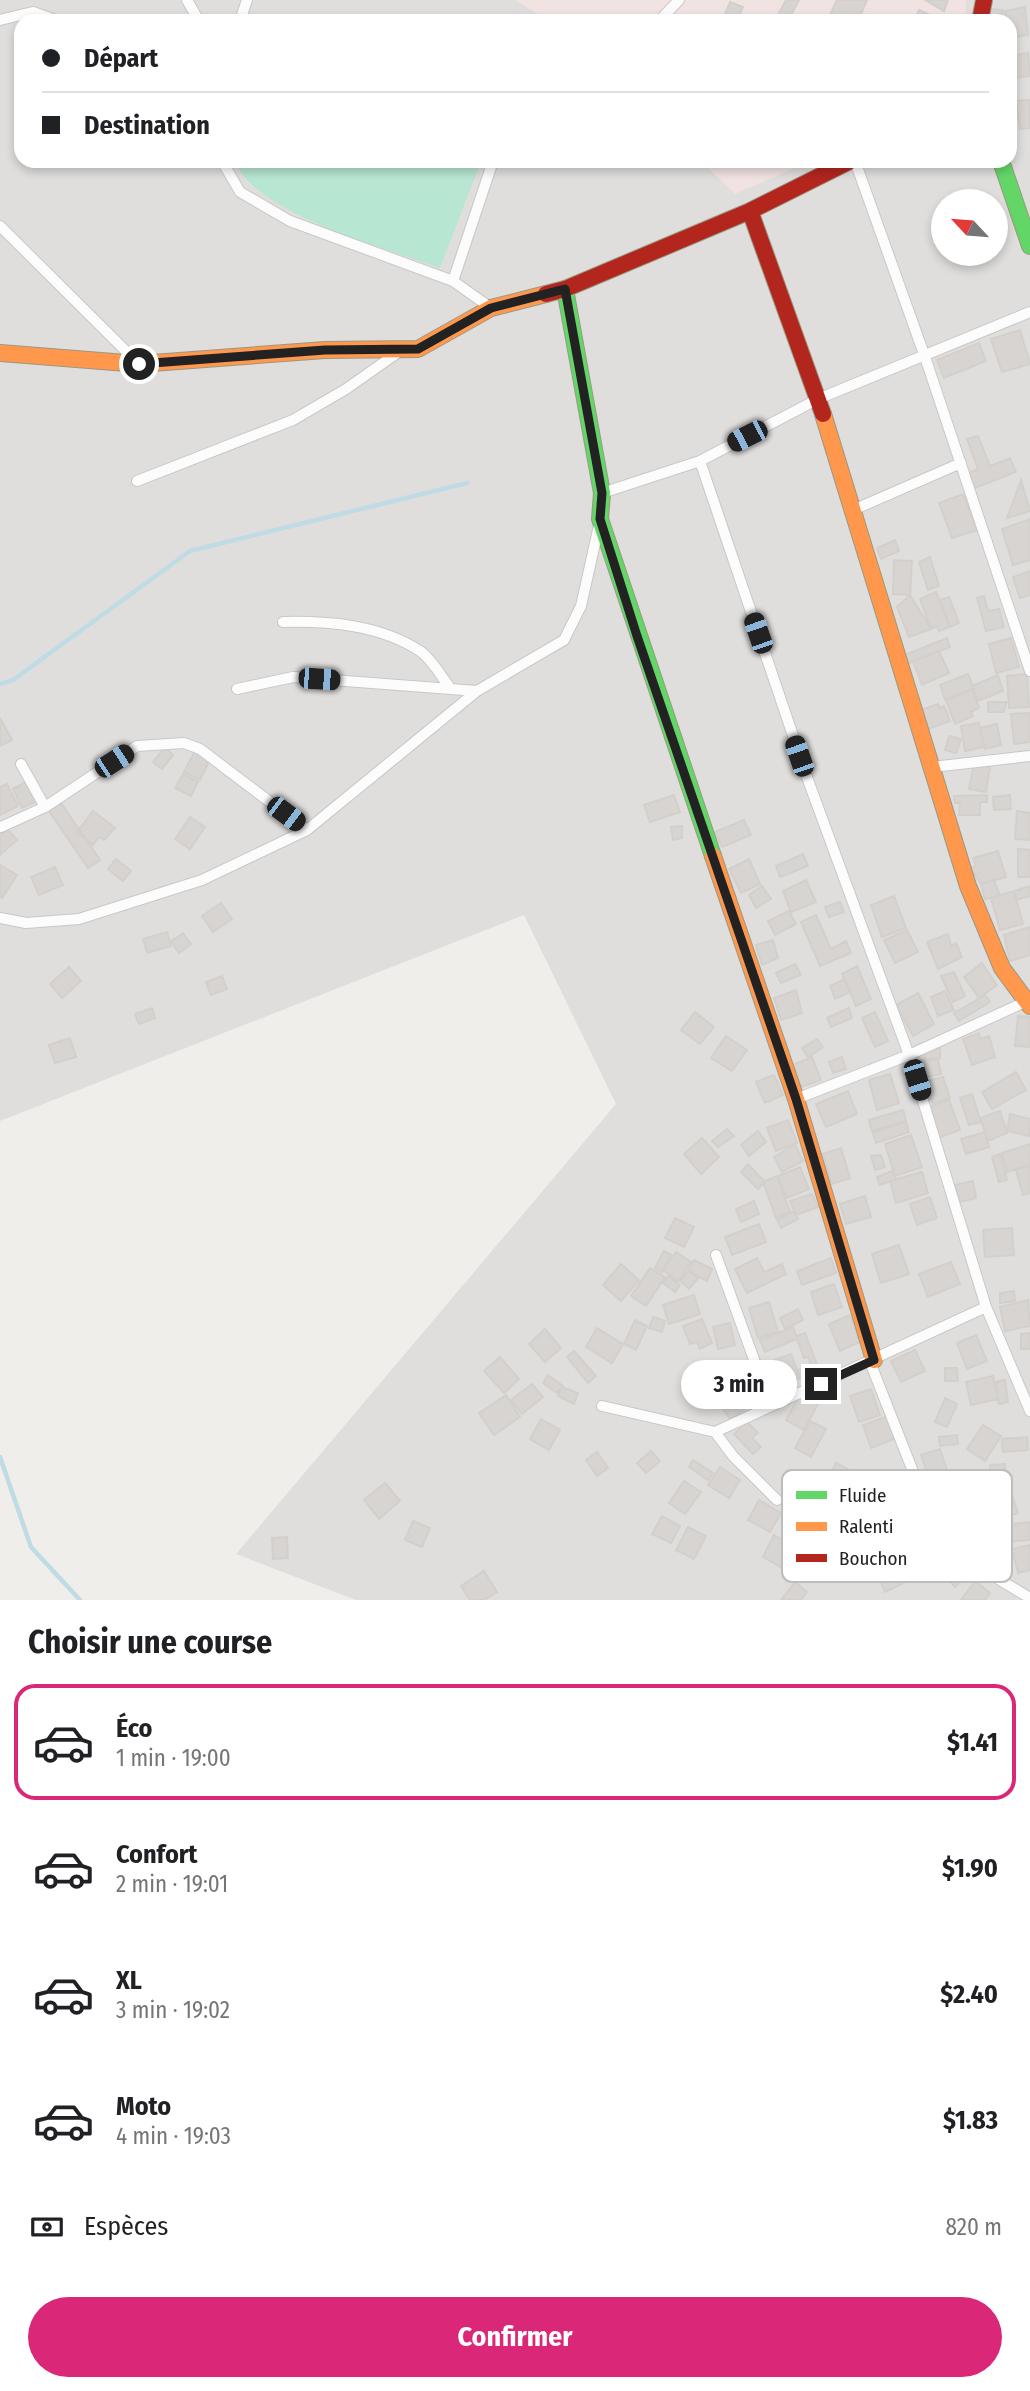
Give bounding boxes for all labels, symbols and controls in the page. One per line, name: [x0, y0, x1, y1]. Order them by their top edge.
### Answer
text: Départ: [84, 43, 158, 74]
text: Destination: [84, 110, 210, 141]
north arrow: [931, 189, 1008, 266]
map controls: [931, 189, 1008, 266]
route start: [123, 348, 155, 380]
car: [724, 417, 771, 455]
car: [742, 610, 775, 656]
car: [298, 667, 341, 691]
car: [783, 733, 816, 779]
car: [91, 741, 138, 781]
car: [263, 793, 310, 835]
car: [901, 1057, 934, 1103]
callout: 3 min: [681, 1360, 796, 1408]
route end: [805, 1368, 837, 1400]
text: 3 min: [713, 1370, 765, 1398]
legend: [782, 1470, 1012, 1582]
text: Fluide: [839, 1484, 886, 1507]
text: Ralenti: [839, 1515, 894, 1538]
text: Bouchon: [839, 1547, 907, 1570]
text: Choisir une course: [28, 1623, 272, 1661]
icon: car: [32, 1711, 95, 1774]
text: Éco: [116, 1713, 153, 1744]
text: $1.41: [947, 1727, 998, 1758]
text: 1 min · 19:00: [116, 1744, 231, 1772]
icon: car: [32, 1837, 95, 1900]
text: Confort: [116, 1839, 197, 1870]
text: $1.90: [942, 1853, 998, 1884]
text: 2 min · 19:01: [116, 1870, 228, 1898]
icon: car: [32, 1963, 95, 2026]
text: XL: [116, 1965, 142, 1996]
text: $2.40: [940, 1979, 998, 2010]
text: 3 min · 19:02: [116, 1996, 230, 2024]
icon: car: [32, 2089, 95, 2152]
text: Moto: [116, 2091, 171, 2122]
text: $1.83: [943, 2105, 998, 2136]
text: 4 min · 19:03: [116, 2122, 231, 2150]
icon: cash: [28, 2208, 66, 2246]
text: Espèces: [84, 2211, 168, 2242]
text: 820 m: [945, 2213, 1002, 2241]
button: Confirmer: [28, 2297, 1002, 2377]

